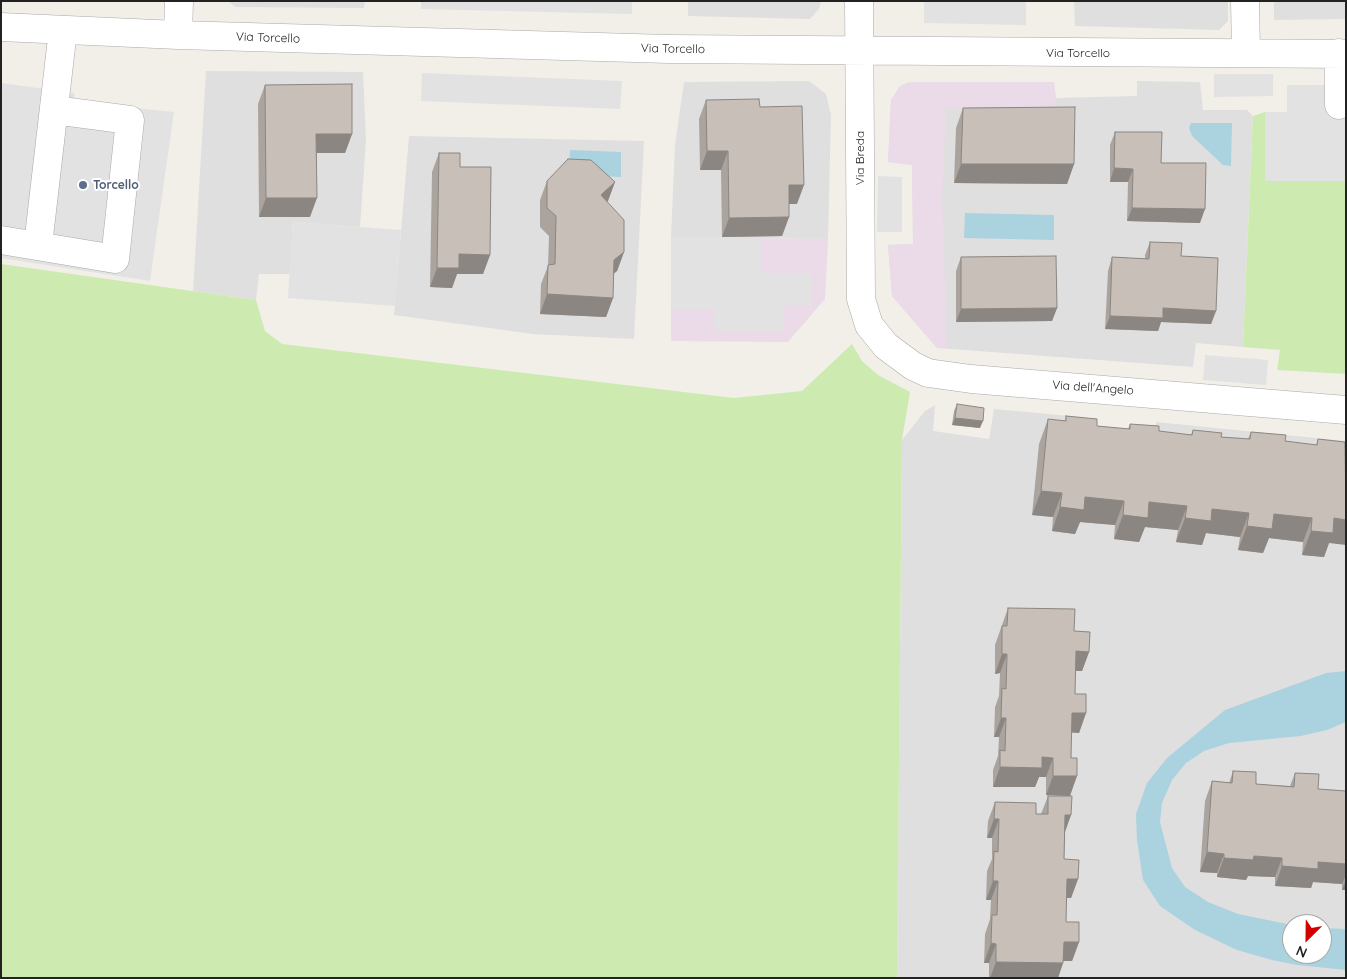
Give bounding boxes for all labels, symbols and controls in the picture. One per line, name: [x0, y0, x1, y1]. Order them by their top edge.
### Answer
street label: Via Torcello: [236, 30, 300, 46]
street label: Via Torcello: [641, 41, 705, 57]
street label: Via Torcello: [1046, 46, 1110, 60]
street label: Via Breda: [853, 131, 867, 185]
place label: Torcello: [93, 178, 139, 192]
marker: Torcello: [77, 179, 89, 191]
street label: Via dell'Angelo: [1052, 378, 1134, 398]
north arrow: [1282, 914, 1332, 964]
text: N: [1293, 942, 1310, 962]

